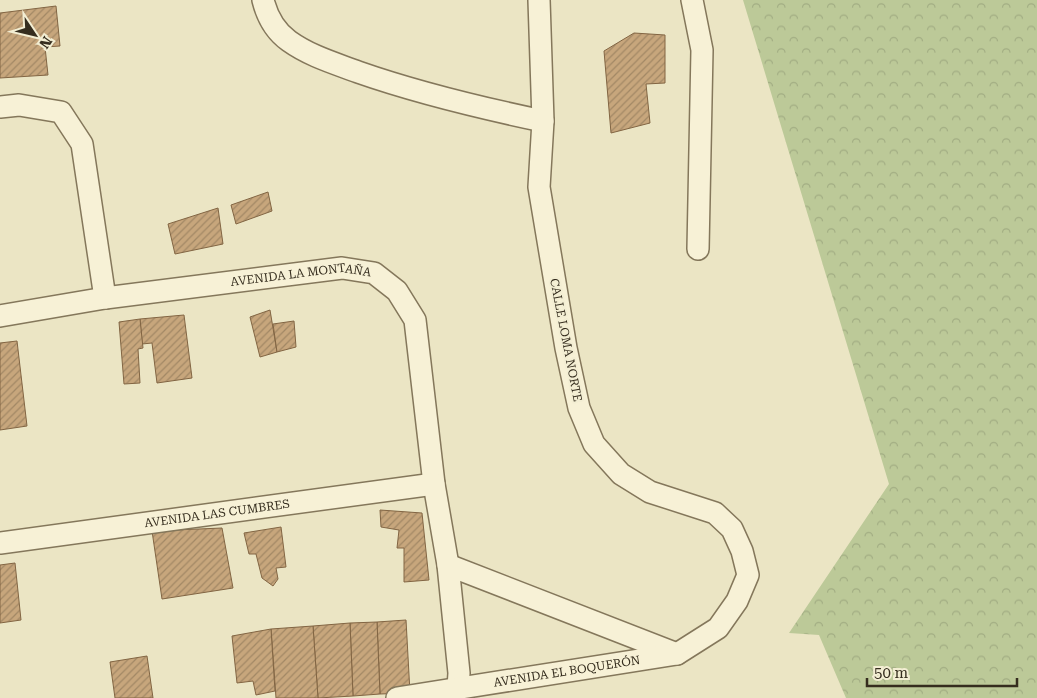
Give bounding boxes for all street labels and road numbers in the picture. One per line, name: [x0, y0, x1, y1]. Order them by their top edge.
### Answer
street label: AVENIDA LA MONTAÑA: [230, 261, 373, 289]
street label: CALLE LOMA NORTE: [547, 277, 585, 403]
street label: AVENIDA LAS CUMBRES: [144, 497, 290, 530]
street label: AVENIDA EL BOQUERÓN: [493, 653, 642, 690]

